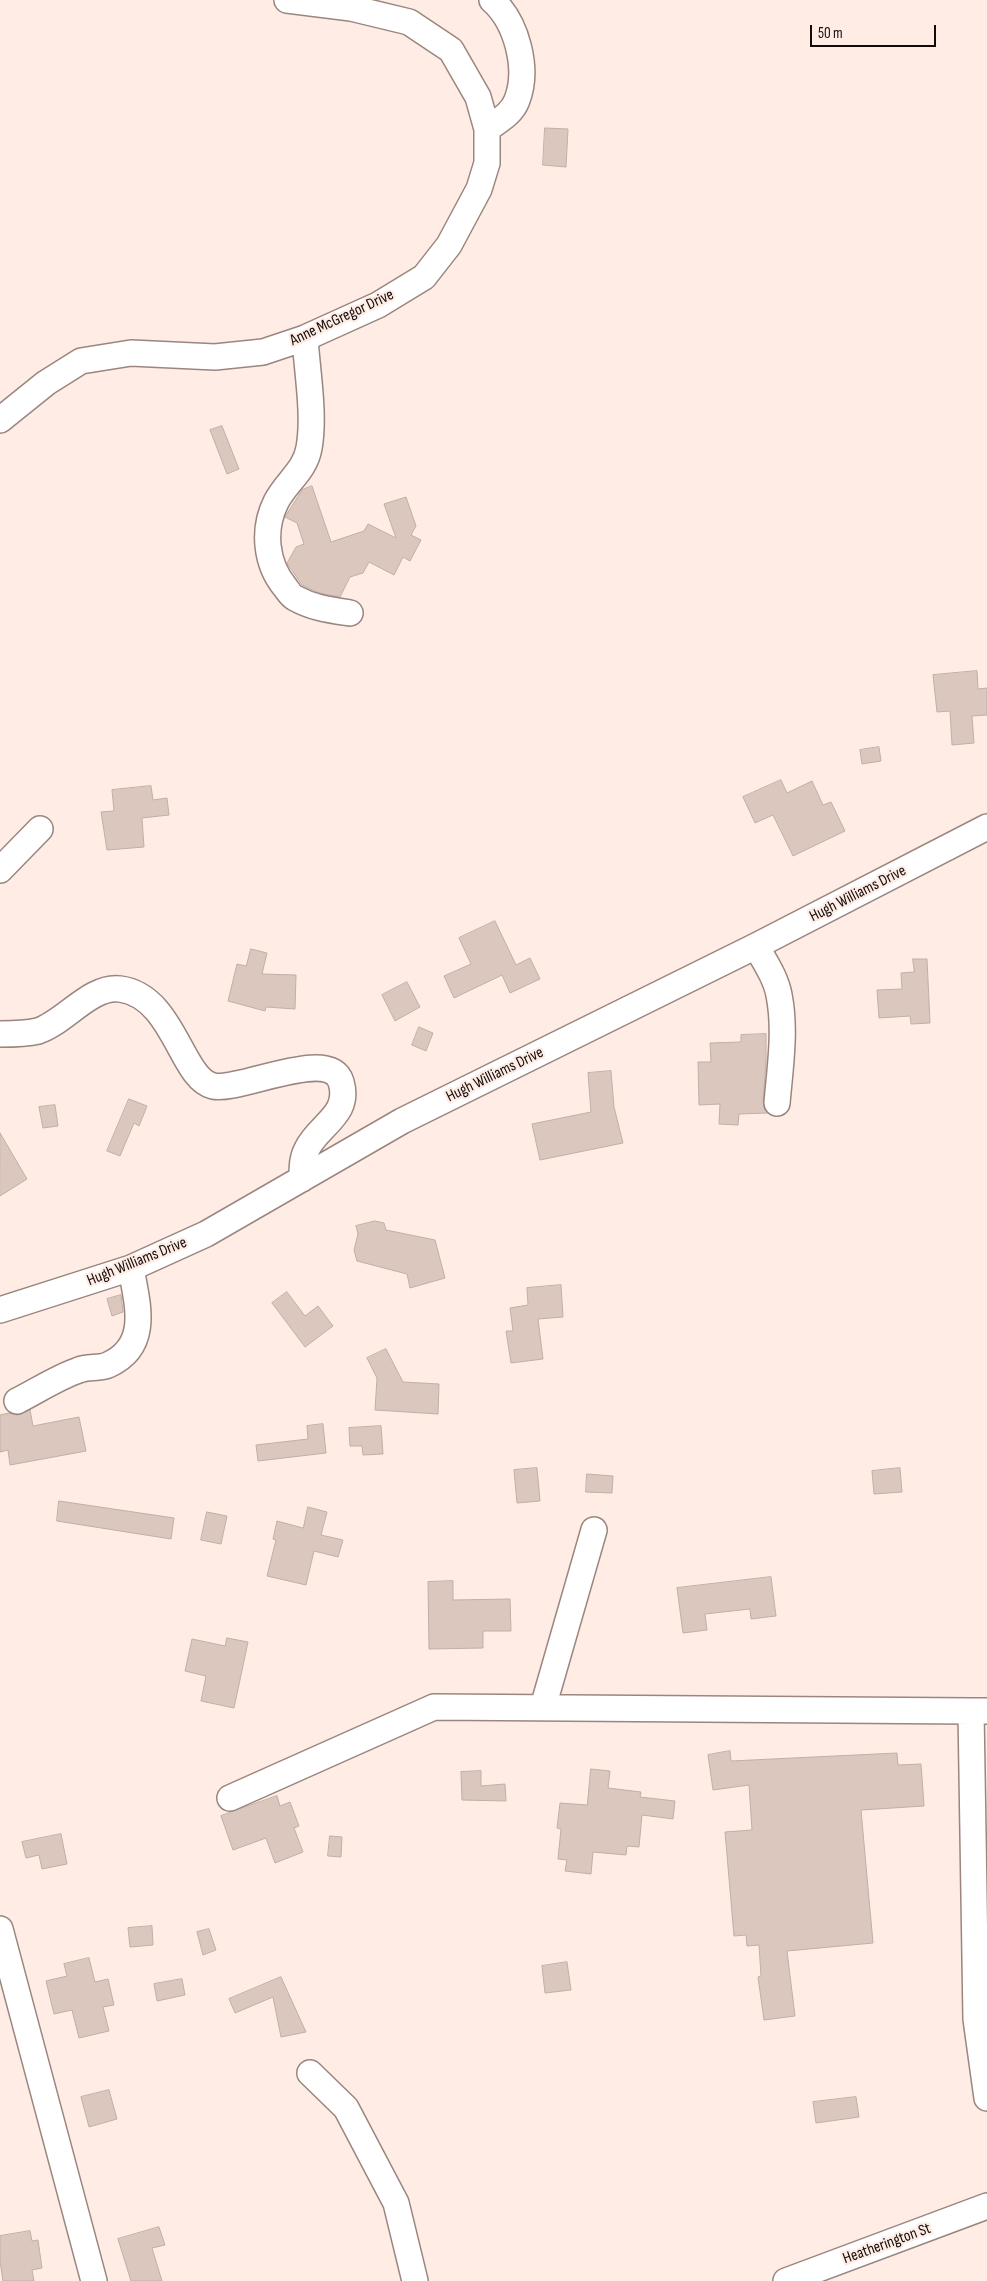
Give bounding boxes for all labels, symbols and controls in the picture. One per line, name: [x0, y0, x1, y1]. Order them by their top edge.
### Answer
scale bar: [812, 15, 938, 47]
text: 50 m: [818, 24, 843, 43]
street label: Anne McGregor Drive: [287, 286, 397, 350]
street label: Hugh Williams Drive: [806, 861, 910, 927]
street label: Hugh Williams Drive: [443, 1043, 547, 1107]
street label: Hugh Williams Drive: [84, 1233, 190, 1291]
street label: Heatherington St: [840, 2219, 934, 2269]

